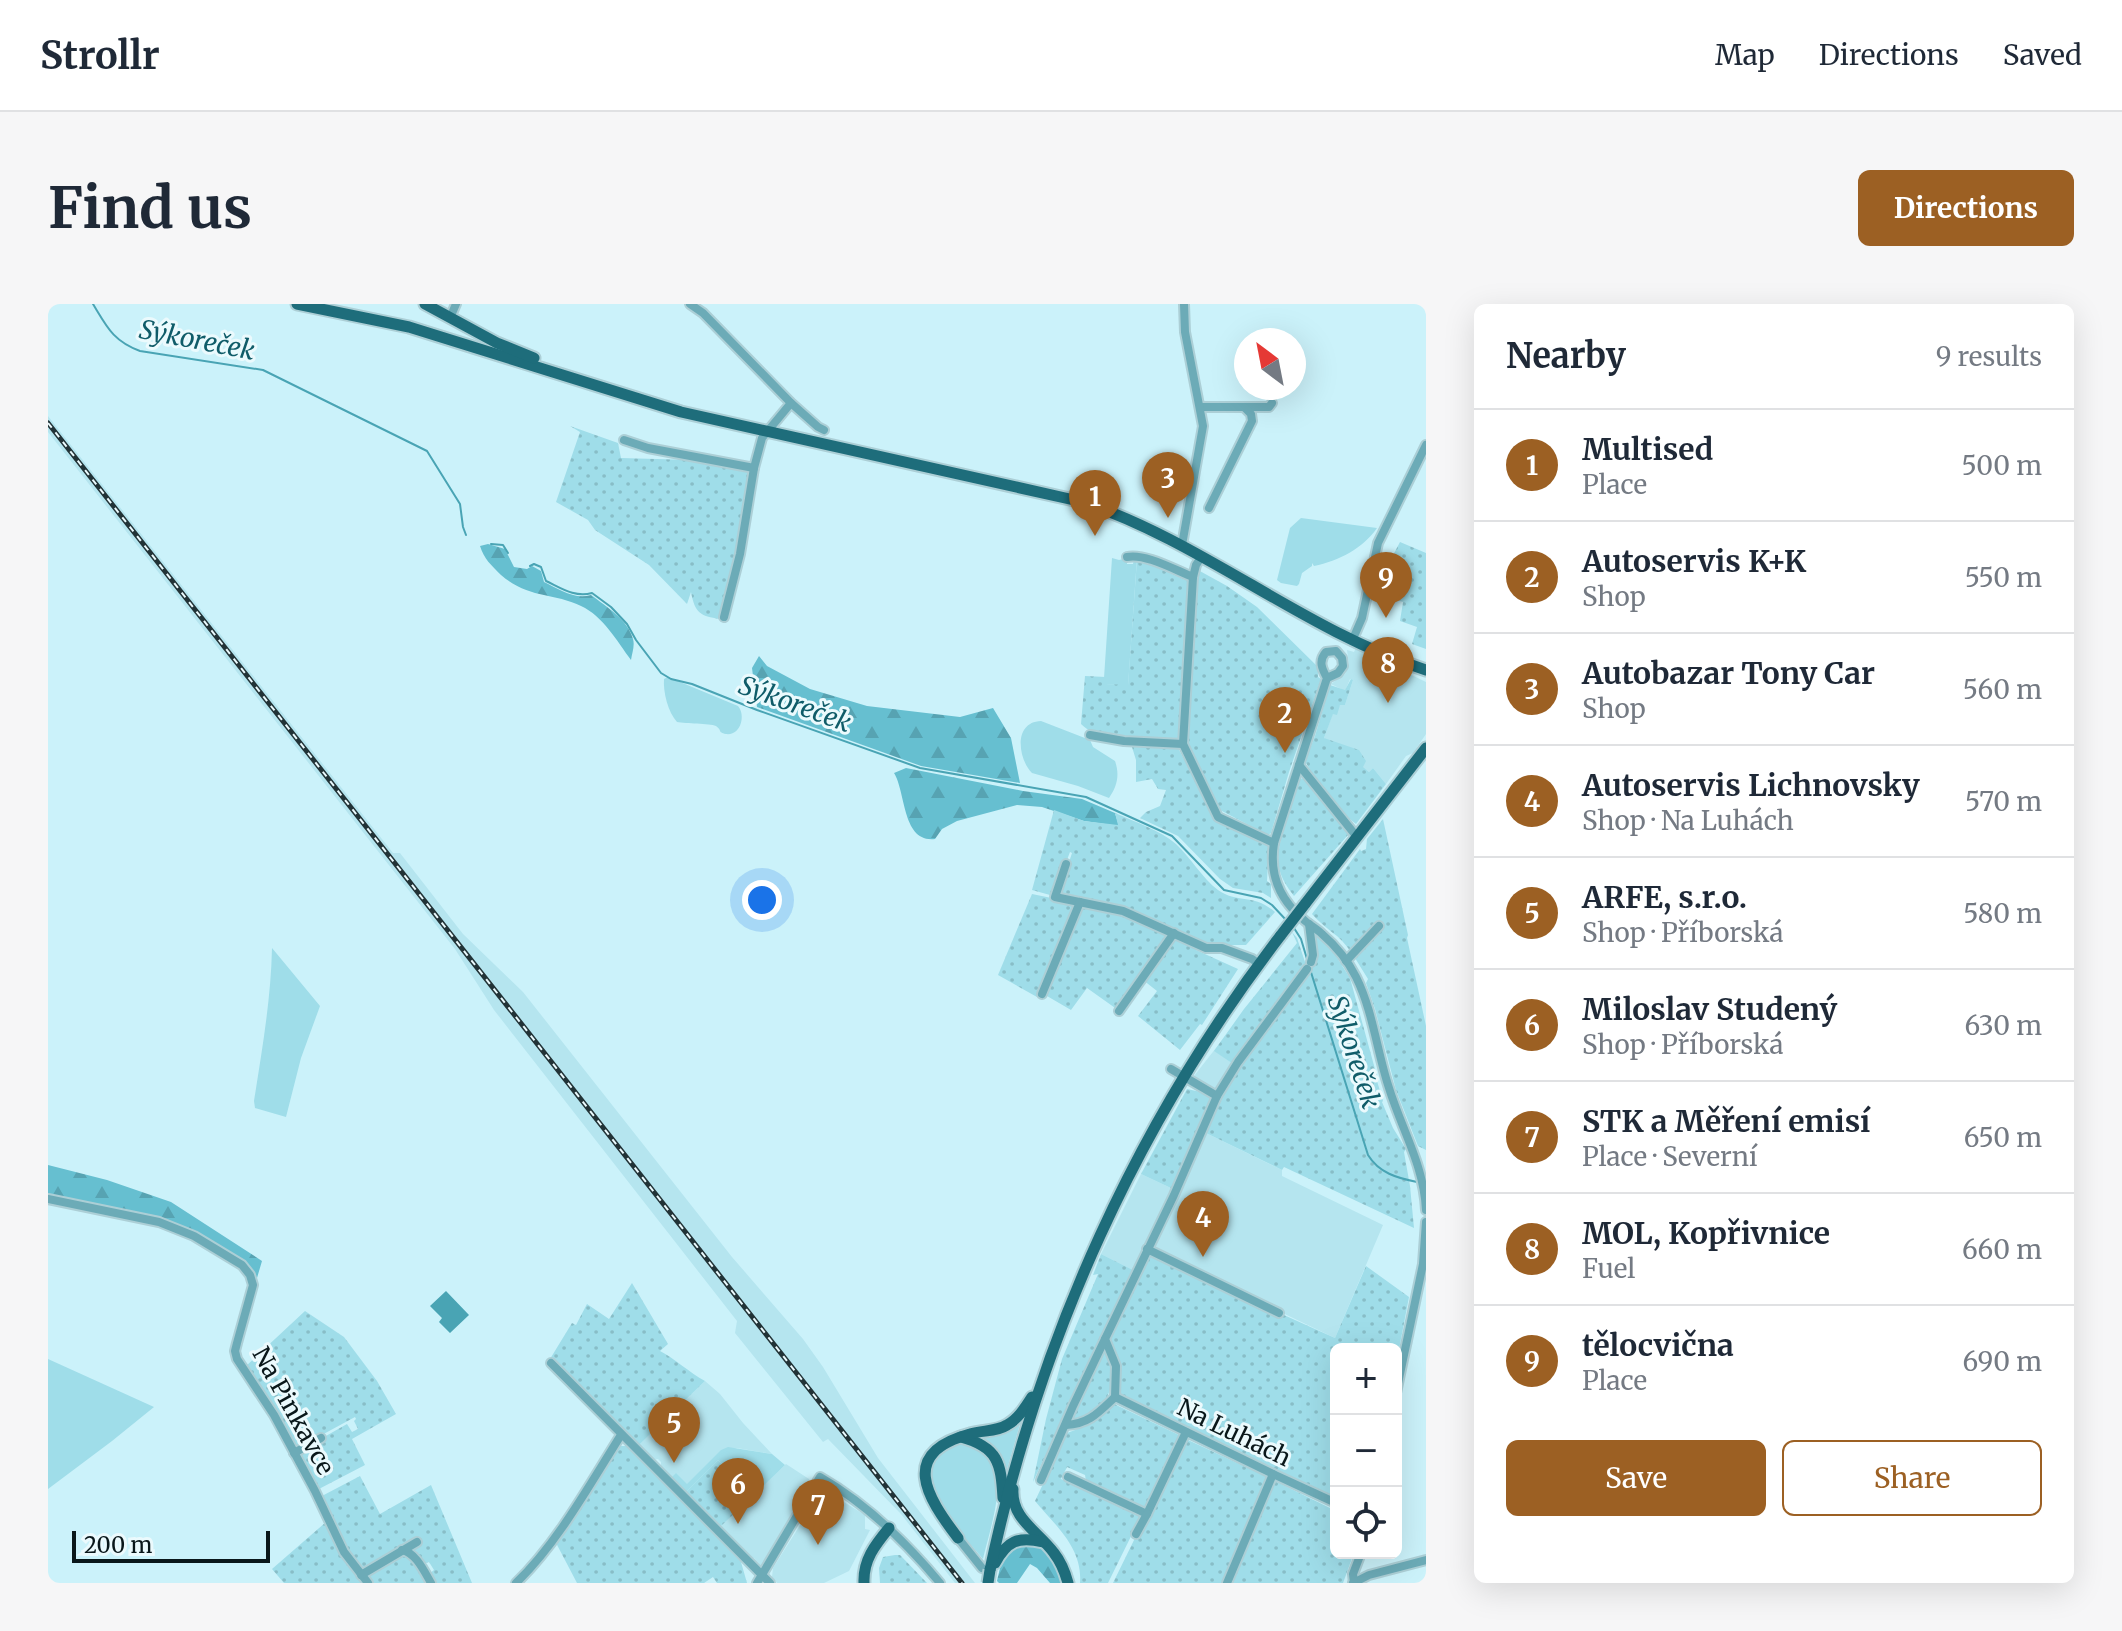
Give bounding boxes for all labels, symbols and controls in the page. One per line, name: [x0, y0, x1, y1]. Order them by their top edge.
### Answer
text: Strollr: [40, 32, 160, 79]
text: Map: [1715, 37, 1775, 73]
text: Directions: [1819, 37, 1959, 73]
text: Saved: [2003, 37, 2082, 73]
button: Directions: [1858, 170, 2074, 246]
text: Find us: [48, 173, 252, 243]
water label: Sýkoreček: [137, 312, 258, 367]
north arrow: [1234, 328, 1306, 400]
text: Nearby: [1506, 335, 1626, 377]
text: 9 results: [1936, 340, 2042, 373]
text: Multised: [1582, 430, 1713, 468]
text: 1: [1526, 449, 1538, 482]
text: 500 m: [1962, 449, 2042, 482]
pin: 3: [1142, 452, 1194, 518]
text: Place: [1582, 468, 1647, 501]
pin: 1: [1069, 470, 1121, 536]
text: Autoservis K+K: [1582, 542, 1806, 580]
pin: 9: [1360, 552, 1412, 618]
text: 2: [1524, 561, 1540, 594]
text: 550 m: [1965, 561, 2042, 594]
text: Shop: [1582, 580, 1646, 613]
pin: 8: [1362, 637, 1414, 703]
text: Autobazar Tony Car: [1582, 654, 1875, 692]
water label: Sýkoreček: [735, 668, 856, 739]
text: 3: [1525, 673, 1539, 706]
text: 560 m: [1963, 673, 2042, 706]
pin: 2: [1259, 687, 1311, 753]
text: Shop: [1582, 692, 1646, 725]
text: Autoservis Lichnovsky: [1582, 766, 1920, 804]
text: 4: [1524, 785, 1540, 818]
text: 570 m: [1965, 785, 2042, 818]
text: Shop · Na Luhách: [1582, 804, 1794, 837]
text: ARFE, s.r.o.: [1582, 878, 1747, 916]
your location: [742, 880, 782, 920]
text: 5: [1524, 897, 1540, 930]
text: 580 m: [1963, 897, 2042, 930]
text: Shop · Příborská: [1582, 916, 1783, 949]
text: Miloslav Studený: [1582, 990, 1837, 1028]
water label: Sýkoreček: [1321, 991, 1388, 1112]
text: 6: [1524, 1009, 1540, 1042]
text: 630 m: [1965, 1009, 2042, 1042]
text: Shop · Příborská: [1582, 1028, 1783, 1061]
text: STK a Měření emisí: [1582, 1102, 1870, 1140]
text: 7: [1524, 1121, 1540, 1154]
text: 650 m: [1964, 1121, 2042, 1154]
text: Place · Severní: [1582, 1140, 1757, 1173]
pin: 4: [1177, 1191, 1229, 1257]
text: MOL, Kopřivnice: [1582, 1214, 1830, 1252]
text: 8: [1524, 1233, 1540, 1266]
text: 660 m: [1962, 1233, 2042, 1266]
text: Fuel: [1582, 1252, 1635, 1285]
text: tělocvična: [1582, 1326, 1734, 1364]
street label: Na Pinkavce: [246, 1341, 341, 1480]
map controls: [1330, 1343, 1402, 1559]
button: +: [1330, 1343, 1402, 1415]
text: 9: [1524, 1345, 1540, 1378]
text: 690 m: [1962, 1345, 2042, 1378]
text: Place: [1582, 1364, 1647, 1397]
street label: Na Luhách: [1172, 1392, 1296, 1473]
pin: 5: [648, 1397, 700, 1463]
button: −: [1330, 1415, 1402, 1487]
button: Save: [1506, 1440, 1766, 1516]
button: Share: [1782, 1440, 2042, 1516]
pin: 6: [712, 1458, 764, 1524]
pin: 7: [792, 1479, 844, 1545]
button: locate: [1330, 1487, 1402, 1559]
scale bar: [72, 1527, 270, 1563]
text: 200 m: [84, 1531, 152, 1559]

